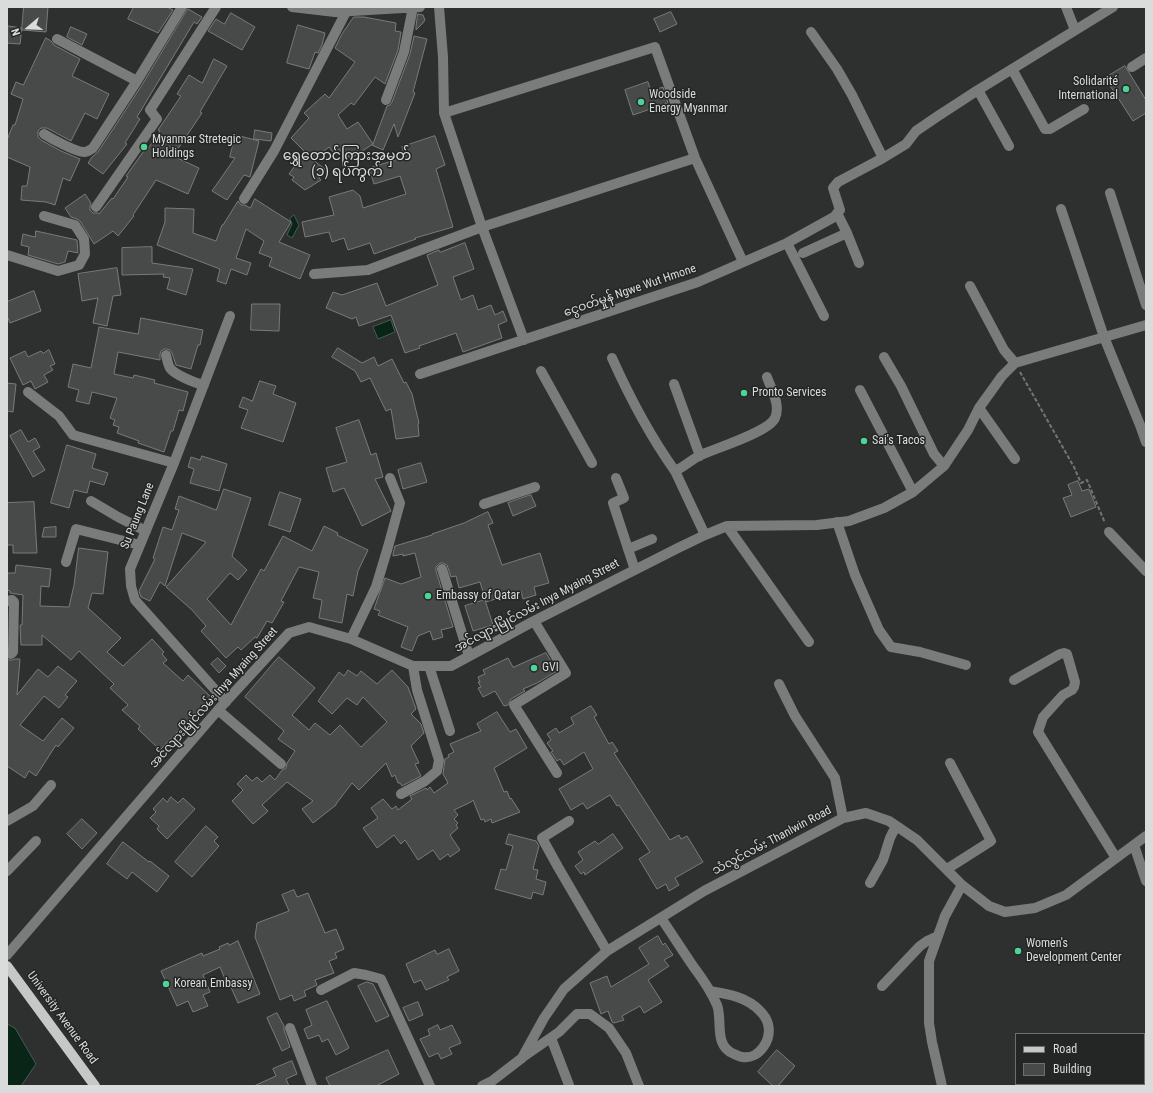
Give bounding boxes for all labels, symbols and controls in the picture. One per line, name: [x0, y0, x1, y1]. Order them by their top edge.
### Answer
north arrow: [8, 8, 48, 48]
text: N: [9, 27, 23, 37]
place label: Solidarité International: [1058, 75, 1118, 103]
marker: Solidarité International: [1121, 84, 1131, 94]
place label: Woodside Energy Myanmar: [649, 88, 728, 116]
marker: Woodside Energy Myanmar: [636, 97, 646, 107]
place label: Myanmar Stretegic Holdings: [152, 133, 241, 161]
marker: Myanmar Stretegic Holdings: [139, 142, 149, 152]
district label: ရွှေတောင်ကြားအမှတ် (၁) ရပ်ကွက်: [283, 148, 411, 180]
street label: ငွေဝတ်မှုန် Ngwe Wut Hmone: [562, 262, 698, 320]
place label: Pronto Services: [752, 386, 826, 400]
marker: Pronto Services: [739, 388, 749, 398]
place label: Sai's Tacos: [872, 434, 925, 448]
marker: Sai's Tacos: [859, 436, 869, 446]
street label: Su Paung Lane: [118, 481, 158, 551]
street label: အင်လျားမြိုင်လမ်း Inya Myaing Street: [452, 556, 622, 656]
place label: Embassy of Qatar: [436, 589, 520, 603]
marker: Embassy of Qatar: [423, 591, 433, 601]
street label: အင်လျားမြိုင်လမ်း Inya Myaing Street: [147, 625, 281, 771]
place label: GVI: [542, 661, 559, 675]
marker: GVI: [529, 663, 539, 673]
street label: သံလွင်လမ်း Thanlwin Road: [710, 803, 834, 879]
place label: Women's Development Center: [1026, 937, 1122, 965]
marker: Women's Development Center: [1013, 946, 1023, 956]
street label: University Avenue Road: [24, 969, 100, 1067]
place label: Korean Embassy: [174, 977, 253, 991]
marker: Korean Embassy: [161, 979, 171, 989]
legend: [1015, 1033, 1145, 1085]
text: Road: [1053, 1042, 1077, 1056]
text: Building: [1053, 1062, 1091, 1076]

